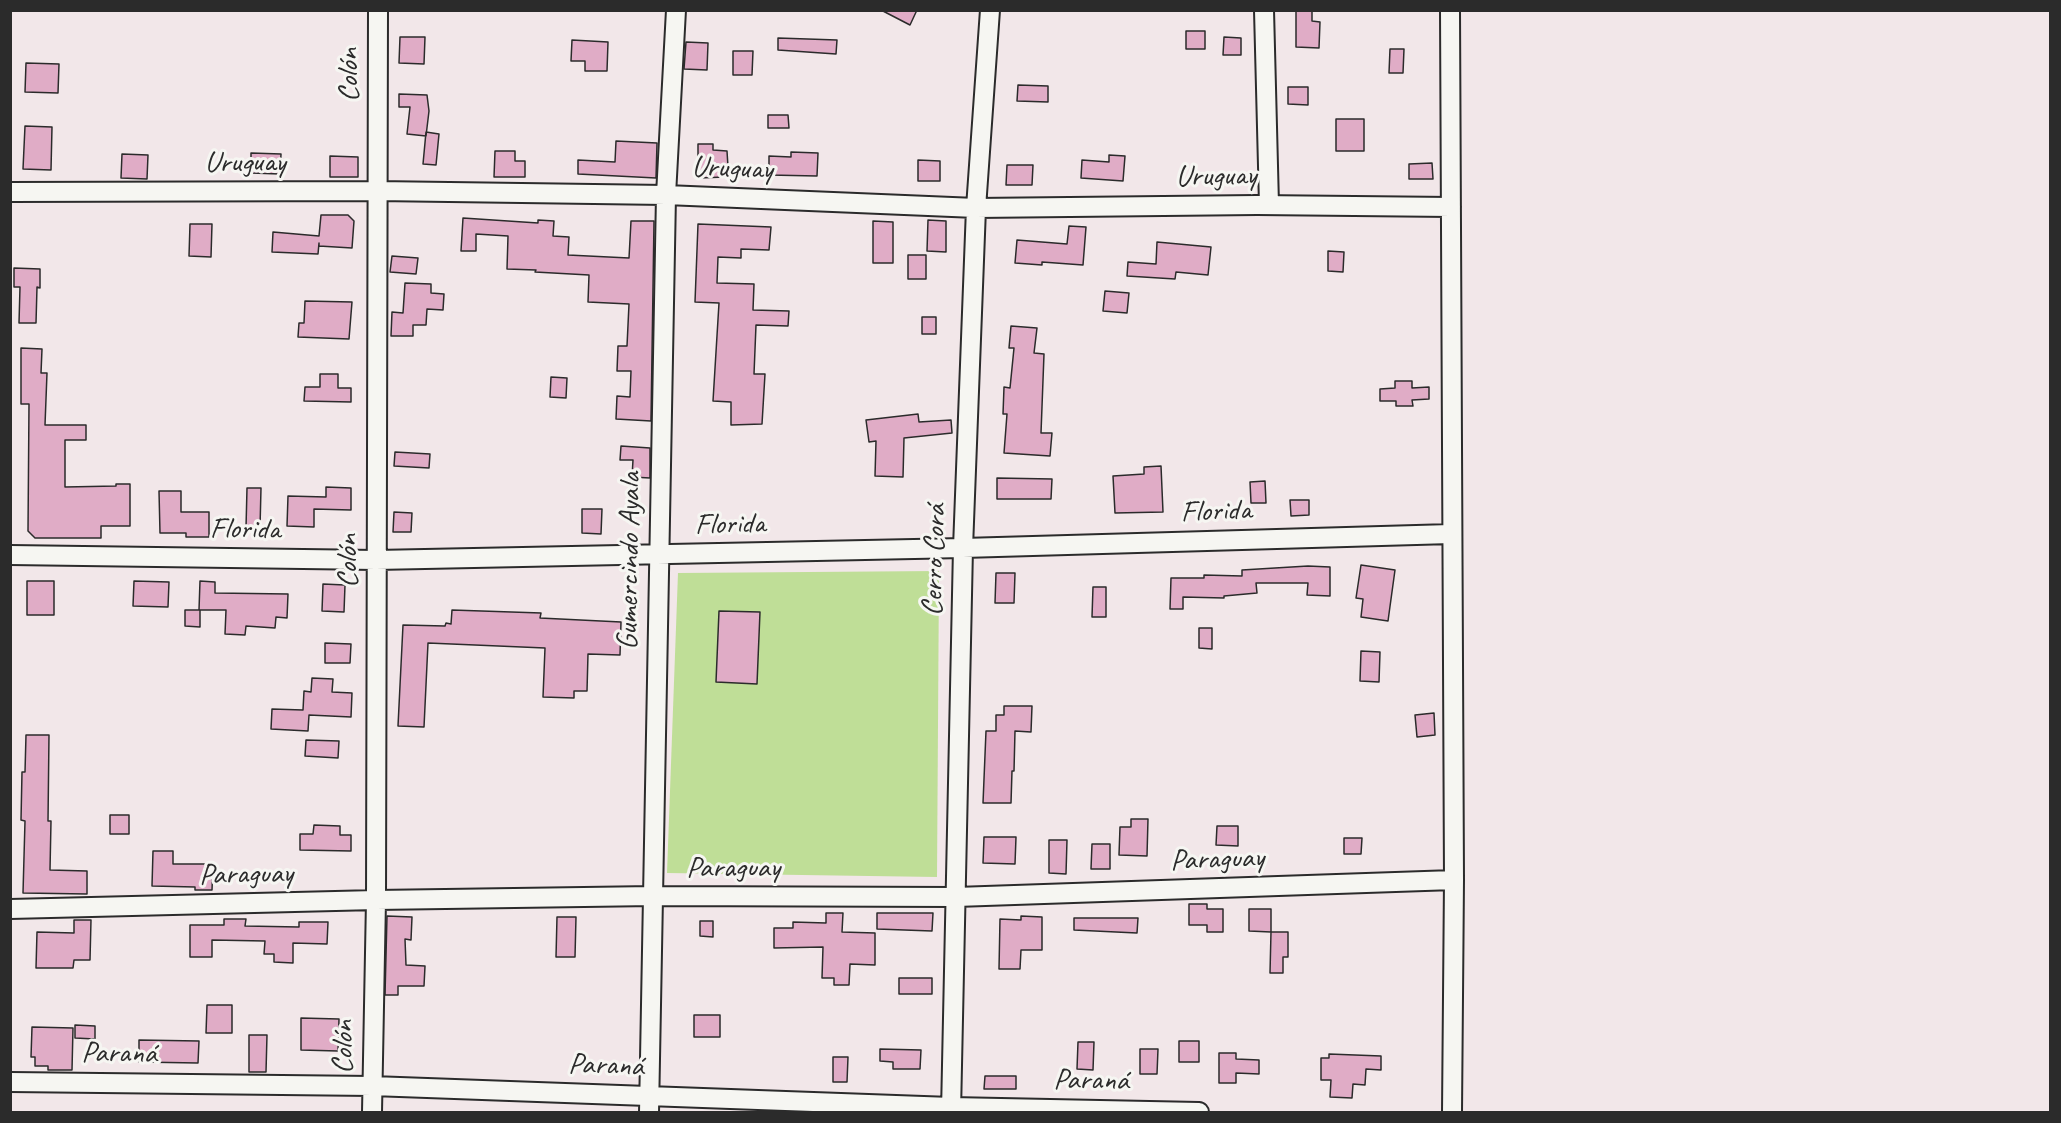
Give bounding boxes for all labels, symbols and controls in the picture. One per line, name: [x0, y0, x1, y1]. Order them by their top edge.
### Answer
street label: Colón: [331, 48, 367, 102]
street label: Uruguay: [205, 145, 285, 181]
street label: Uruguay: [691, 150, 773, 188]
street label: Uruguay: [1175, 158, 1257, 196]
street label: Gumercindo Ayala: [610, 472, 650, 650]
street label: Florida: [1180, 493, 1252, 531]
street label: Cerro Corá: [915, 503, 955, 617]
street label: Florida: [695, 506, 765, 544]
street label: Florida: [210, 511, 280, 549]
street label: Colón: [330, 534, 366, 588]
street label: Paraguay: [1170, 840, 1264, 880]
street label: Paraguay: [686, 850, 780, 886]
street label: Paraguay: [199, 856, 293, 894]
street label: Colón: [326, 1020, 362, 1074]
street label: Paraná: [81, 1035, 157, 1073]
street label: Paraná: [568, 1047, 644, 1085]
street label: Paraná: [1053, 1062, 1129, 1100]

